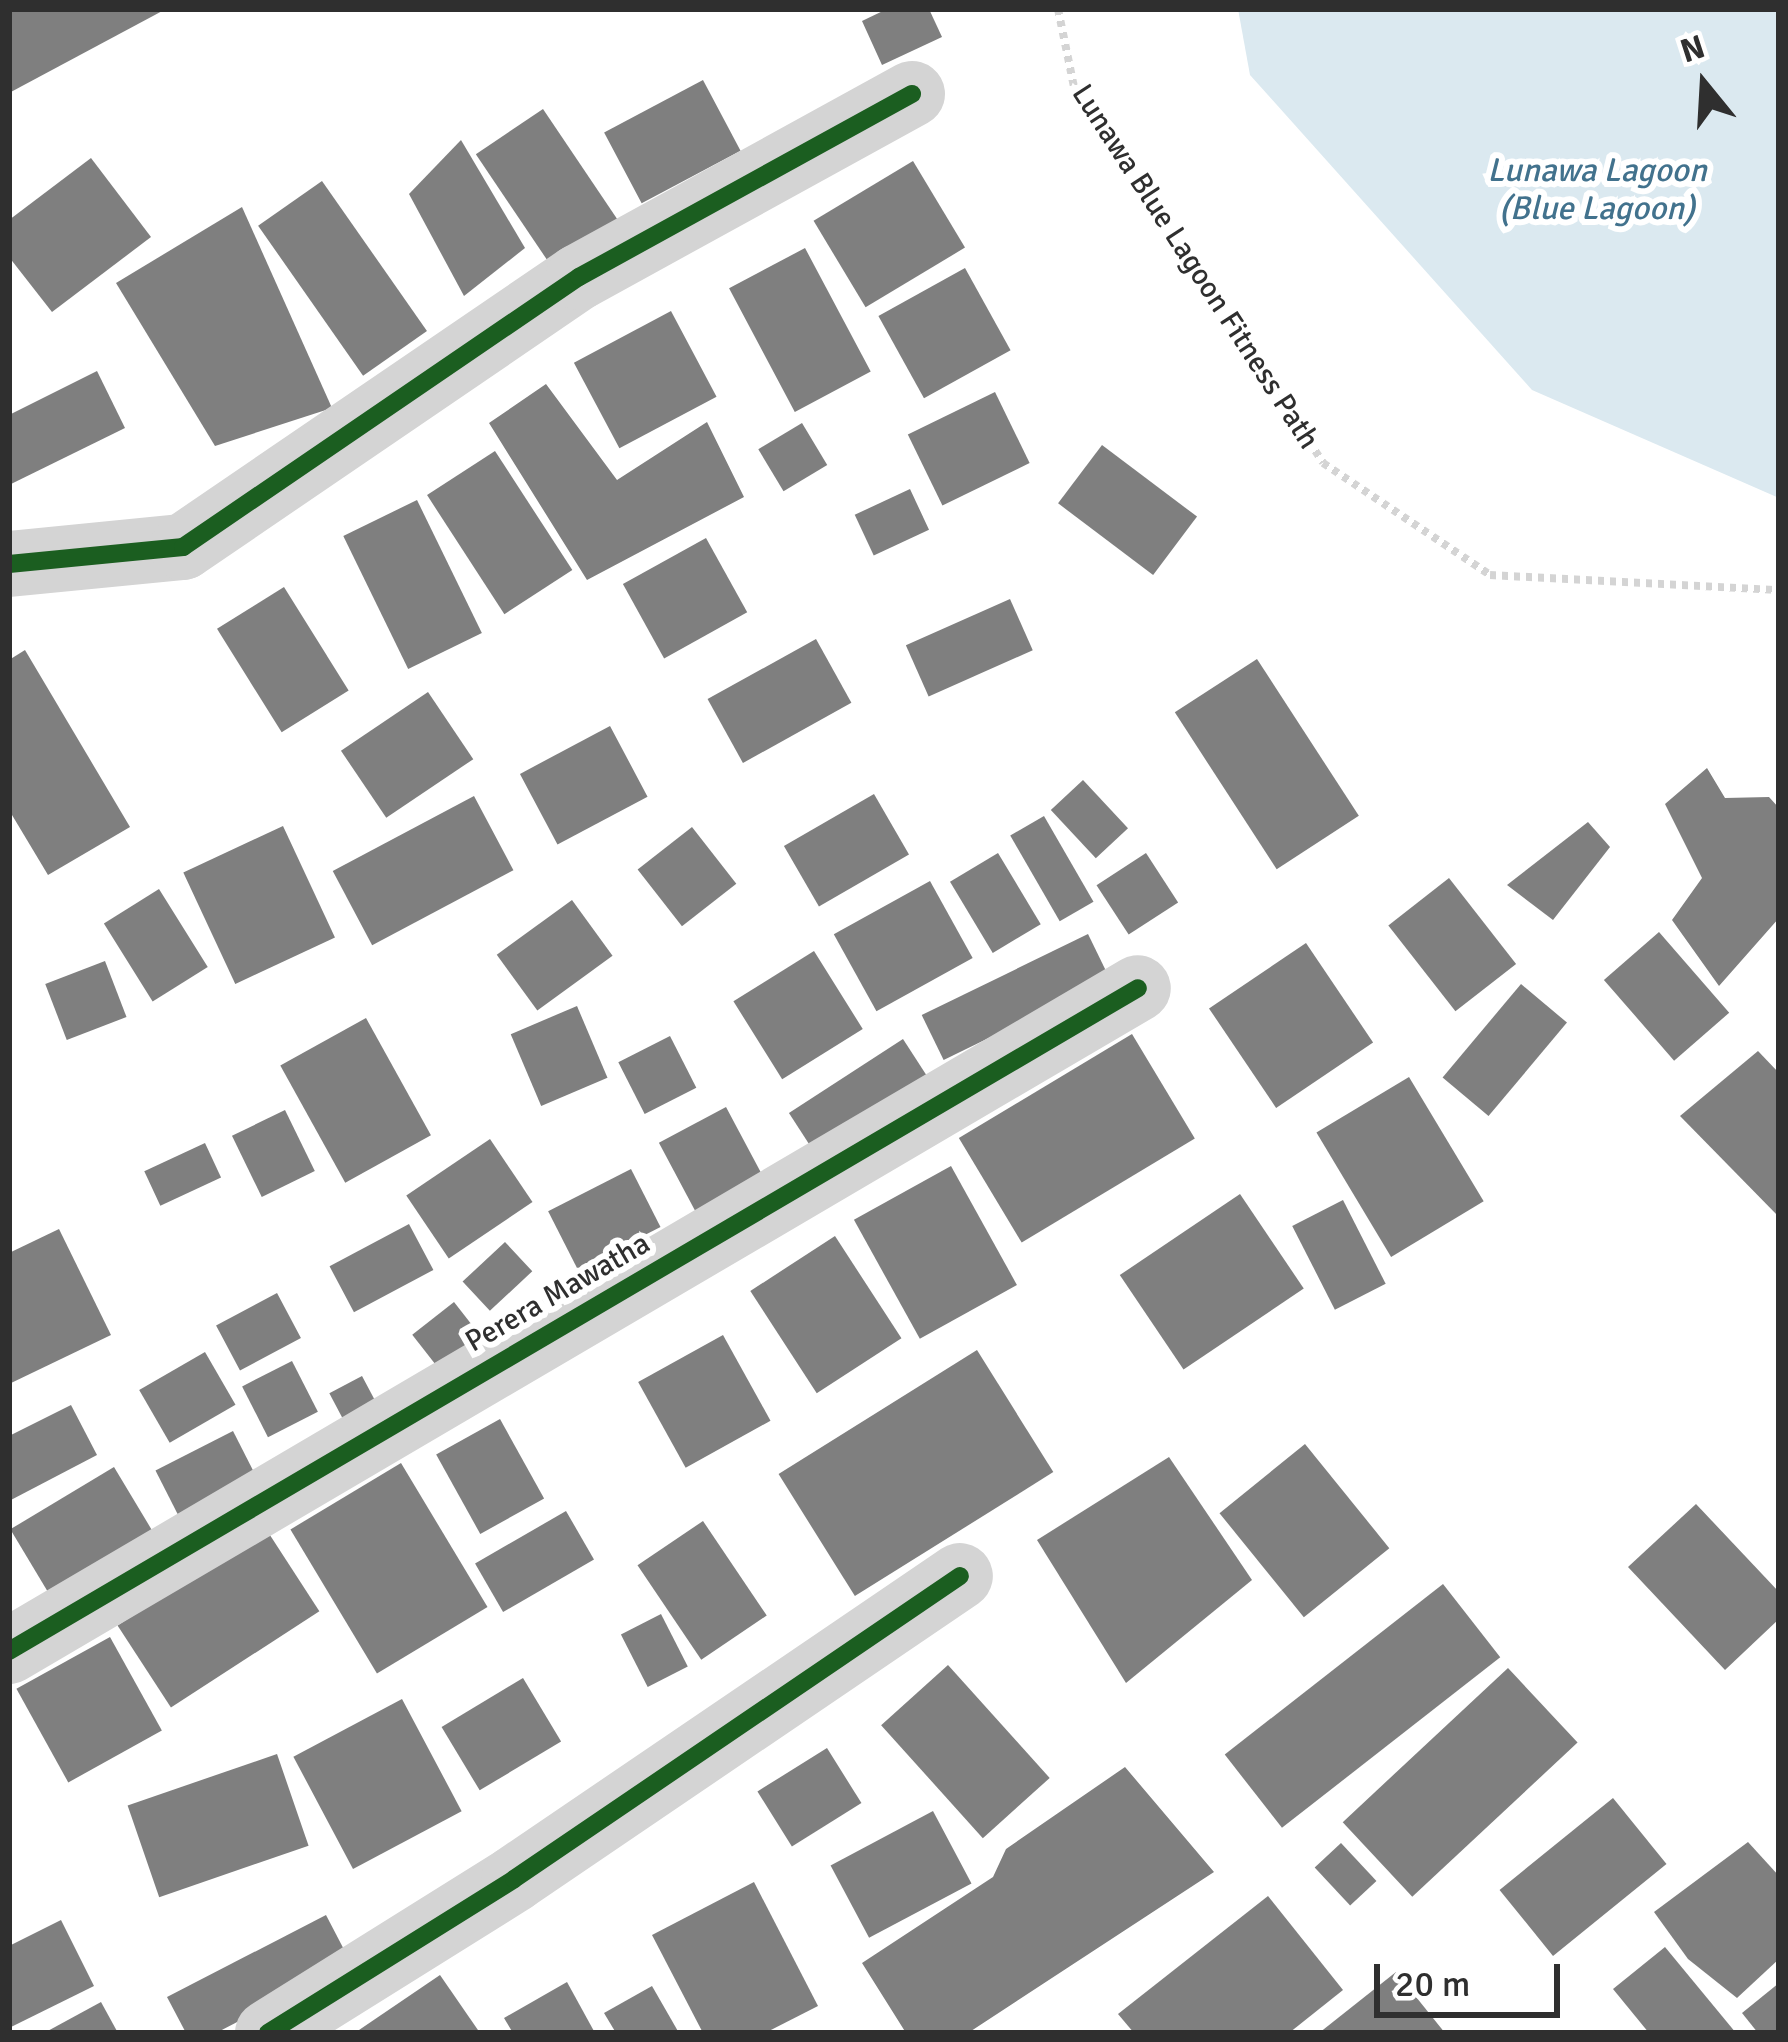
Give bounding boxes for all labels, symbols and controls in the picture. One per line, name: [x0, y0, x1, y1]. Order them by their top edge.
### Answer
north arrow: [1644, 24, 1764, 144]
text: N: [1675, 26, 1710, 72]
street label: Lunawa Blue Lagoon Fitness Path: [1064, 78, 1326, 456]
water label: Lunawa Lagoon (Blue Lagoon): [1487, 151, 1707, 229]
street label: Perera Mawatha: [459, 1226, 657, 1360]
scale bar: [1380, 1940, 1566, 2014]
text: 20 m: [1395, 1962, 1471, 2007]

